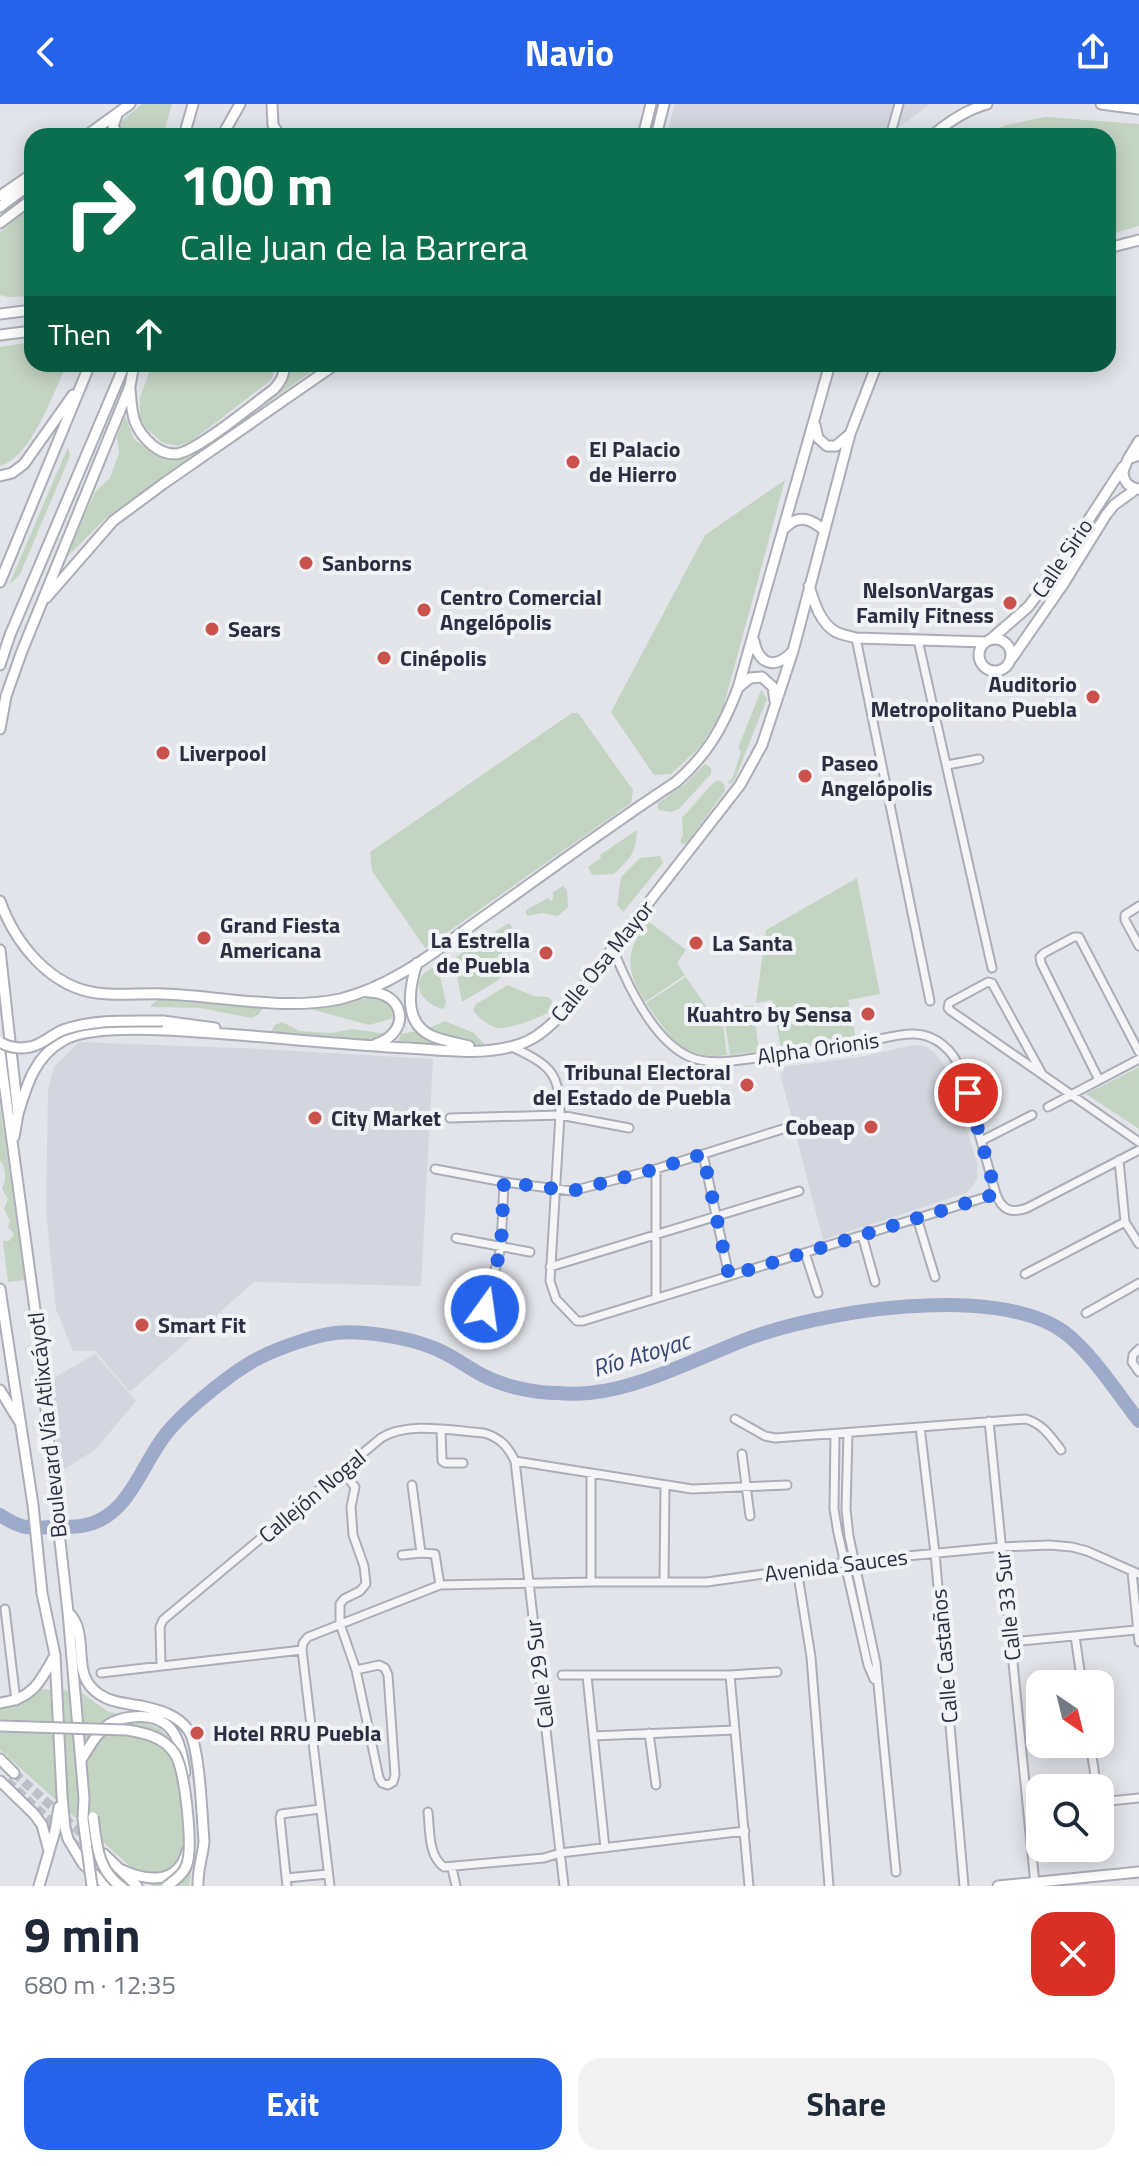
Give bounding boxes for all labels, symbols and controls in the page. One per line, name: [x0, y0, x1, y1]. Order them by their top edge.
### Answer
text: Navio: [525, 25, 614, 80]
icon: back: [24, 30, 68, 74]
icon: share: [1071, 30, 1115, 74]
text: 100 m: [180, 142, 333, 227]
icon: right: [48, 160, 152, 264]
text: Calle Juan de la Barrera: [180, 219, 528, 274]
text: Then: [48, 311, 111, 357]
icon: ahead: [127, 312, 171, 356]
place label: El Palacio de Hierro: [589, 432, 680, 491]
marker: El Palacio de Hierro: [564, 453, 582, 471]
street label: Calle Sirio: [1023, 511, 1101, 605]
place label: Sanborns: [322, 546, 412, 580]
marker: Sanborns: [297, 554, 315, 572]
place label: NelsonVargas Family Fitness: [856, 573, 994, 632]
place label: Centro Comercial Angelópolis: [440, 580, 602, 639]
marker: NelsonVargas Family Fitness: [1001, 594, 1019, 612]
marker: Centro Comercial Angelópolis: [415, 601, 433, 619]
place label: Sears: [228, 612, 281, 646]
marker: Sears: [203, 620, 221, 638]
place label: Cinépolis: [400, 641, 487, 675]
marker: Cinépolis: [375, 649, 393, 667]
place label: Auditorio Metropolitano Puebla: [870, 667, 1077, 726]
marker: Auditorio Metropolitano Puebla: [1084, 688, 1102, 706]
place label: Liverpool: [179, 736, 267, 770]
marker: Liverpool: [154, 744, 172, 762]
place label: Paseo Angelópolis: [821, 746, 933, 805]
marker: Paseo Angelópolis: [796, 767, 814, 785]
street label: Calle Osa Mayor: [542, 892, 662, 1030]
place label: Grand Fiesta Americana: [220, 908, 340, 967]
place label: La Estrella de Puebla: [430, 923, 530, 982]
place label: La Santa: [712, 926, 793, 960]
marker: Grand Fiesta Americana: [195, 929, 213, 947]
marker: La Santa: [687, 934, 705, 952]
marker: La Estrella de Puebla: [537, 944, 555, 962]
place label: Kuahtro by Sensa: [686, 997, 852, 1031]
marker: Kuahtro by Sensa: [859, 1005, 877, 1023]
street label: Alpha Orionis: [755, 1023, 881, 1073]
place label: Tribunal Electoral del Estado de Puebla: [533, 1055, 731, 1114]
pin: [934, 1059, 1002, 1127]
icon: arrive: [946, 1071, 990, 1115]
marker: Tribunal Electoral del Estado de Puebla: [738, 1076, 756, 1094]
place label: City Market: [331, 1101, 441, 1135]
marker: City Market: [306, 1109, 324, 1127]
place label: Cobeap: [785, 1110, 855, 1144]
marker: Cobeap: [862, 1118, 880, 1136]
position arrow: [443, 1267, 527, 1351]
place label: Smart Fit: [158, 1308, 246, 1342]
street label: Boulevard Vía Atlixcáyotl: [18, 1310, 76, 1540]
marker: Smart Fit: [133, 1316, 151, 1334]
water label: Río Atoyac: [588, 1321, 696, 1386]
street label: Callejón Nogal: [251, 1441, 373, 1551]
street label: Avenida Sauces: [763, 1539, 909, 1591]
street label: Calle 33 Sur: [984, 1549, 1030, 1662]
street label: Calle Castaños: [921, 1587, 967, 1725]
street label: Calle 29 Sur: [515, 1617, 563, 1731]
north arrow: [1026, 1670, 1114, 1758]
map controls: [1026, 1670, 1114, 1862]
place label: Hotel RRU Puebla: [213, 1716, 381, 1750]
marker: Hotel RRU Puebla: [188, 1724, 206, 1742]
button: search: [1026, 1774, 1114, 1862]
text: 9 min: [24, 1898, 141, 1971]
button: close: [1031, 1912, 1115, 1996]
text: 680 m · 12:35: [24, 1965, 176, 2004]
button: Exit: [24, 2058, 562, 2150]
button: Share: [578, 2058, 1115, 2150]

